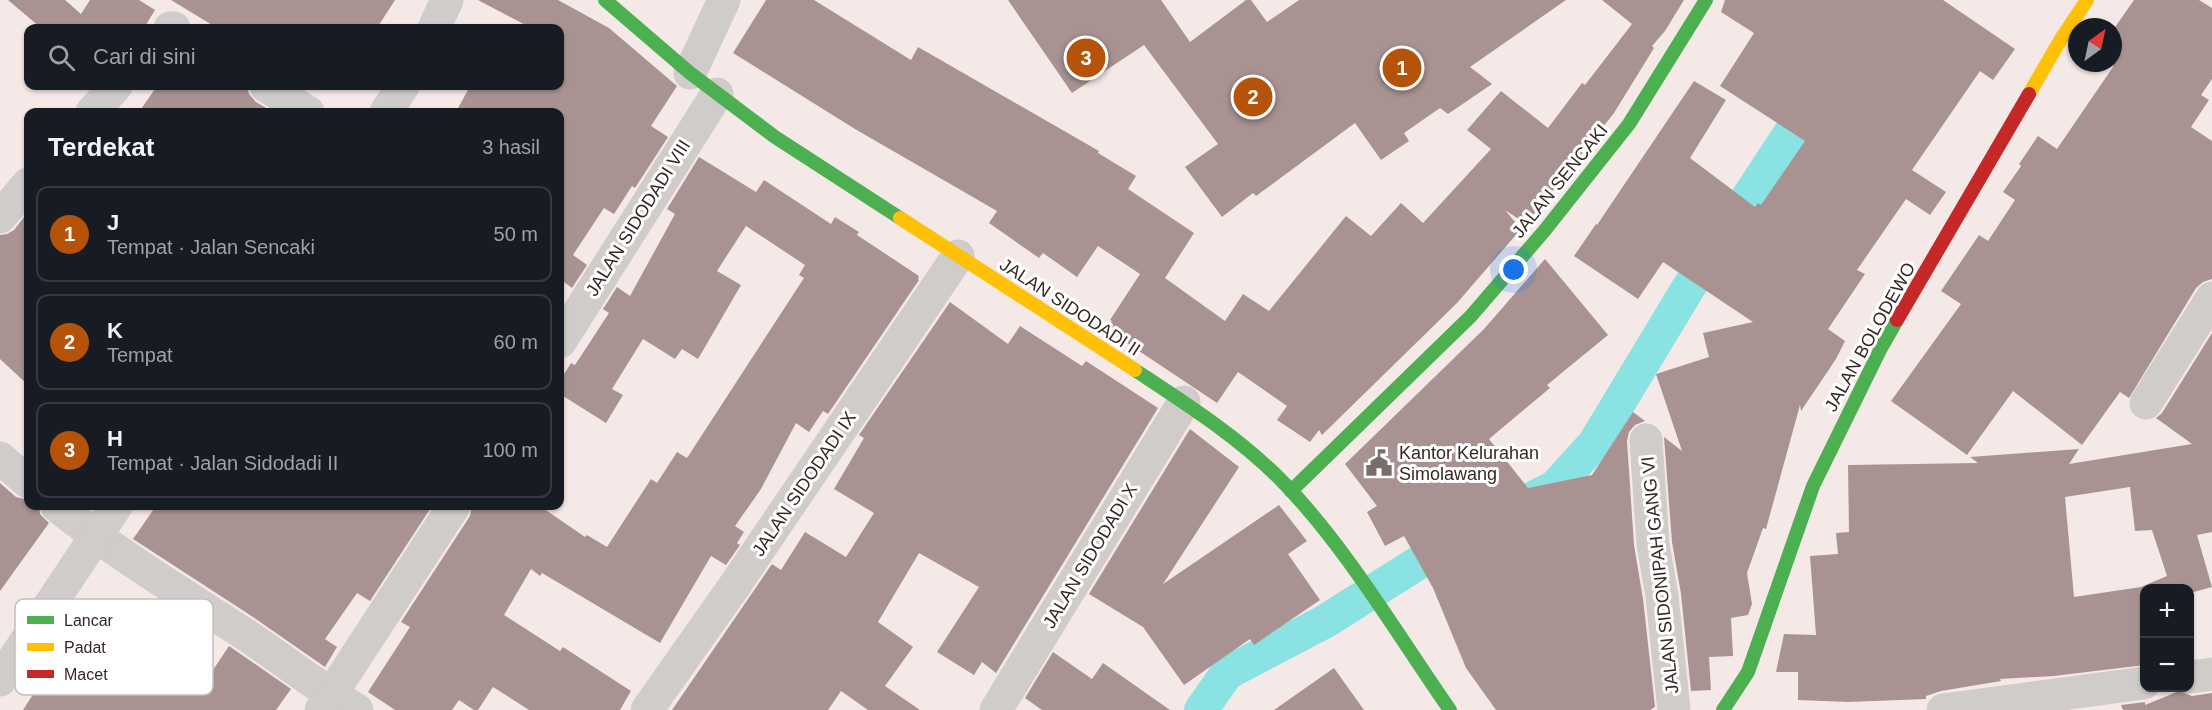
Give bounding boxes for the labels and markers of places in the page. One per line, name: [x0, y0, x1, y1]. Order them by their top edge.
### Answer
pin: 3: [1066, 36, 1106, 80]
pin: 1: [1382, 46, 1422, 90]
pin: 2: [1234, 74, 1272, 120]
place label: Kantor Kelurahan Simolawang: [1399, 443, 1539, 484]
public building icon: Kantor Kelurahan Simolawang: [1364, 448, 1394, 478]

